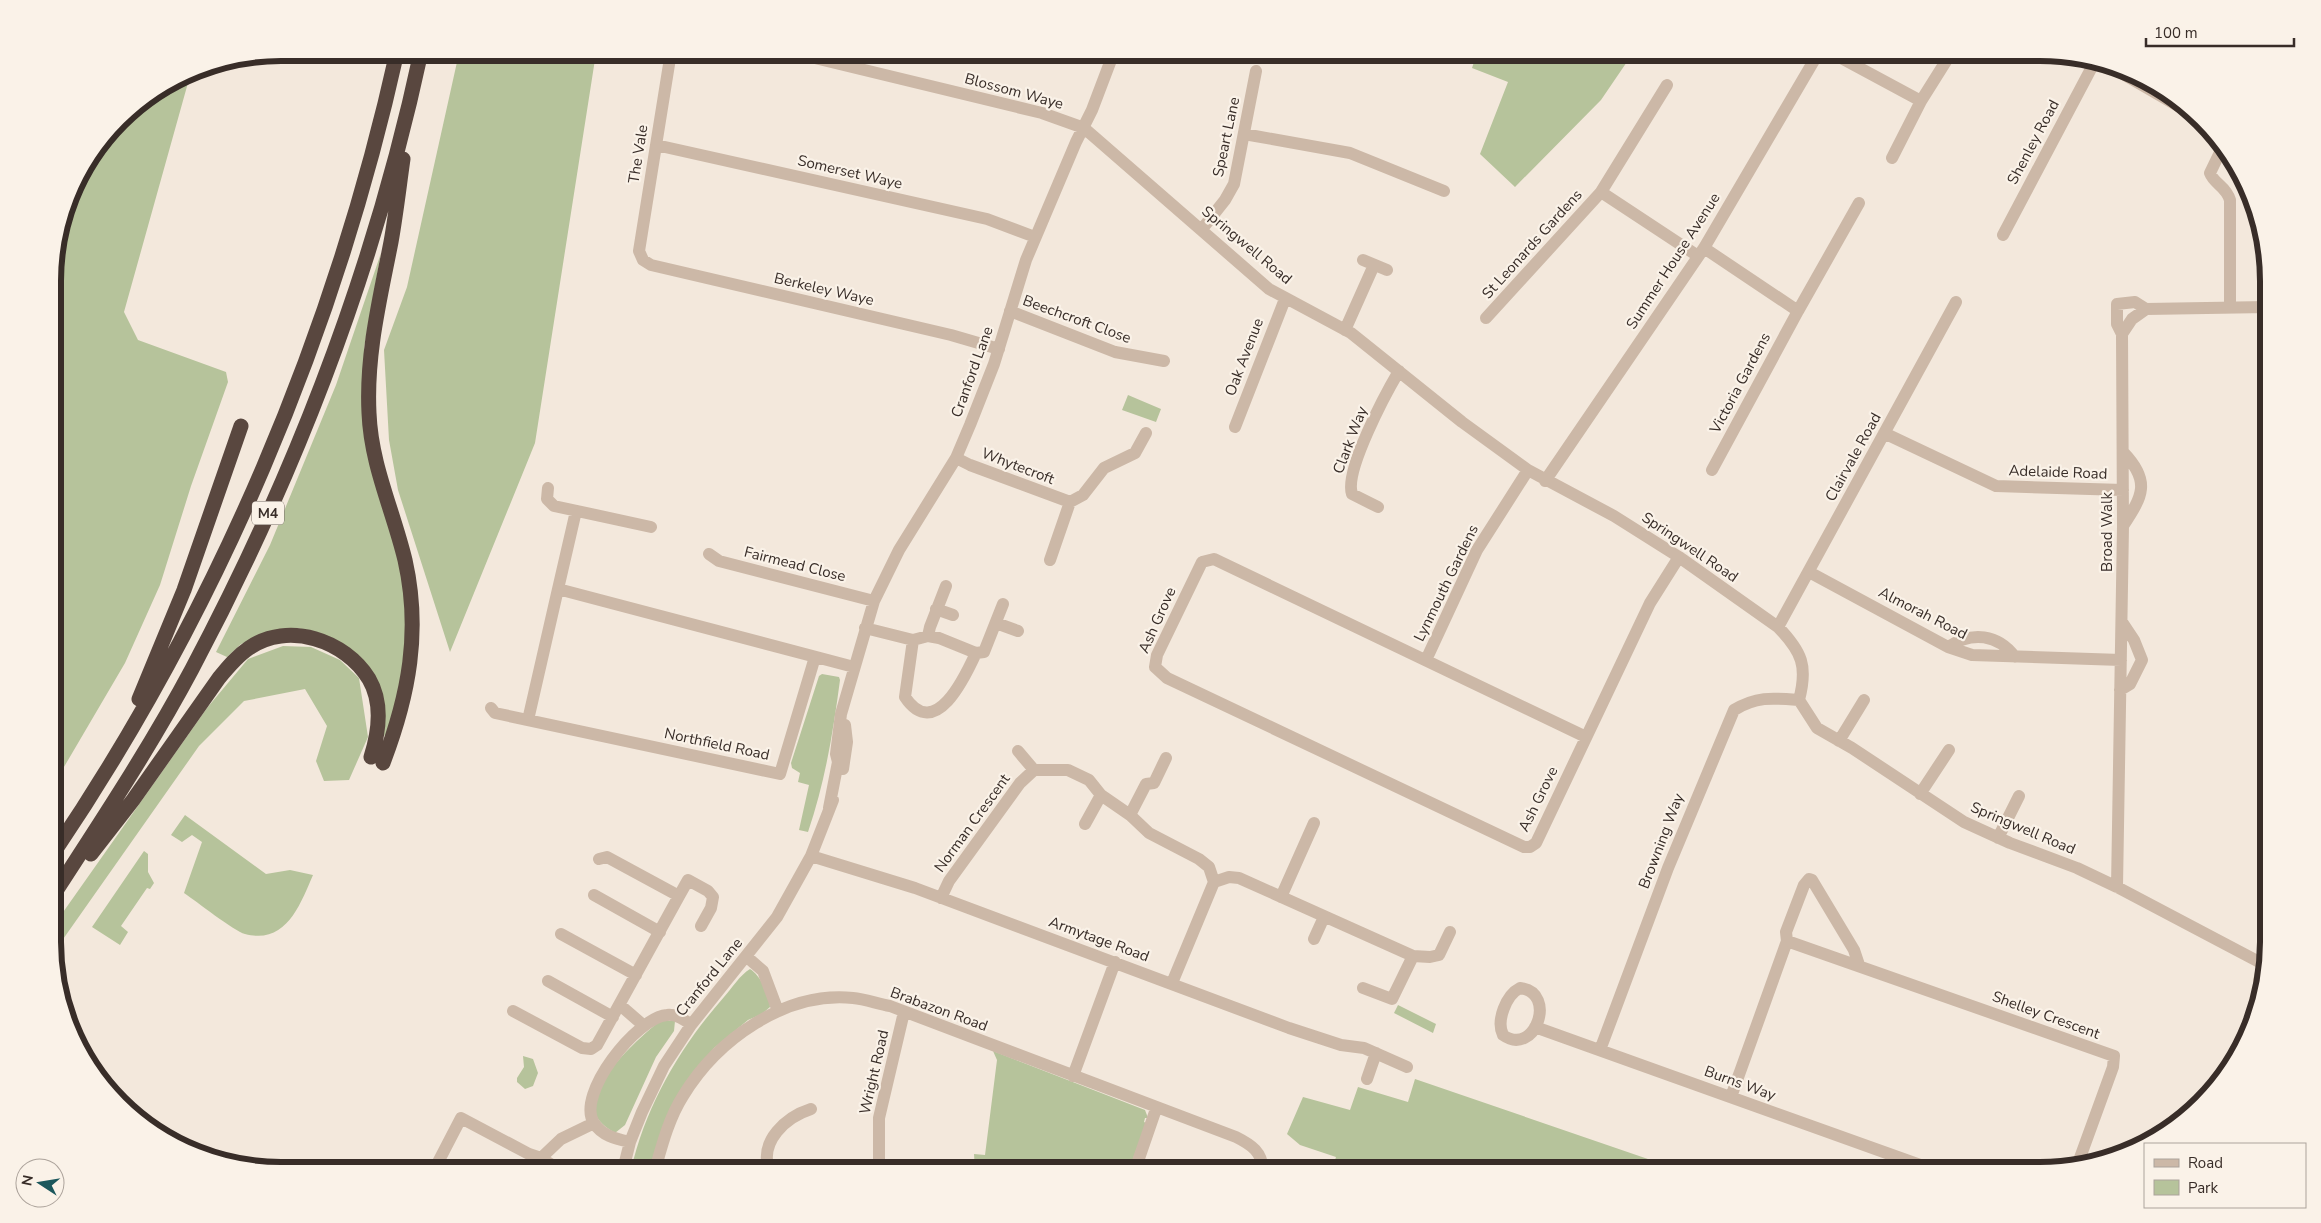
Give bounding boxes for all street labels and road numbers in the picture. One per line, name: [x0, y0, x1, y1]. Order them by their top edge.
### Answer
street label: Blossom Waye: [962, 68, 1066, 114]
street label: Speart Lane: [1208, 95, 1244, 179]
street label: Shenley Road: [2002, 96, 2064, 188]
street label: The Vale: [623, 123, 653, 185]
street label: Somerset Waye: [796, 150, 904, 194]
street label: St Leonards Gardens: [1477, 185, 1587, 303]
street label: Summer House Avenue: [1621, 189, 1725, 333]
street label: Springwell Road: [1198, 201, 1296, 289]
street label: Berkeley Waye: [772, 268, 876, 310]
street label: Beechcroft Close: [1020, 290, 1134, 348]
street label: Oak Avenue: [1220, 315, 1268, 399]
street label: Cranford Lane: [946, 324, 998, 420]
street label: Victoria Gardens: [1705, 329, 1775, 438]
street label: Clark Way: [1328, 403, 1372, 476]
street label: Clairvale Road: [1820, 409, 1886, 505]
street label: Whytecroft: [979, 443, 1058, 489]
street label: Adelaide Road: [2008, 460, 2108, 484]
street label: Broad Walk: [2097, 492, 2117, 572]
road number: M4: [252, 502, 284, 524]
street label: Springwell Road: [1638, 507, 1742, 587]
street label: Lynmouth Gardens: [1409, 521, 1483, 645]
street label: Fairmead Close: [742, 542, 848, 586]
street label: Almorah Road: [1875, 582, 1971, 644]
street label: Ash Grove: [1134, 584, 1180, 656]
street label: Northfield Road: [662, 723, 772, 765]
street label: Ash Grove: [1514, 763, 1562, 835]
street label: Norman Crescent: [929, 769, 1015, 876]
street label: Browning Way: [1634, 790, 1688, 892]
street label: Springwell Road: [1967, 797, 2079, 859]
street label: Armytage Road: [1046, 912, 1152, 966]
street label: Cranford Lane: [671, 934, 747, 1020]
street label: Brabazon Road: [887, 982, 991, 1036]
street label: Shelley Crescent: [1989, 986, 2103, 1044]
street label: Wright Road: [855, 1028, 893, 1116]
street label: Burns Way: [1701, 1061, 1779, 1105]

